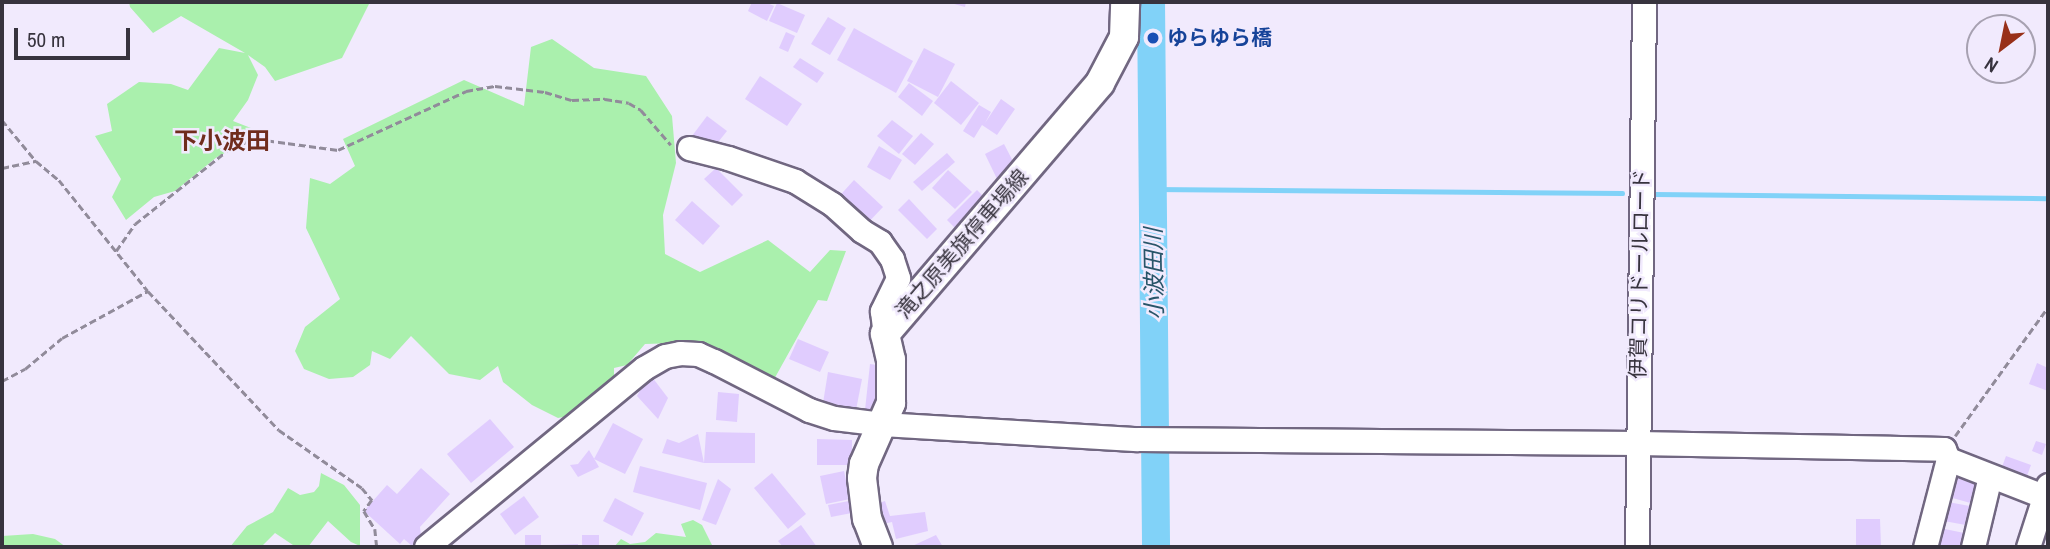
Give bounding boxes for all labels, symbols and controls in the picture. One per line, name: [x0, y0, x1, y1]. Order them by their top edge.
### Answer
scale bar: [18, 14, 133, 58]
north arrow: [1966, 14, 2036, 84]
text: 50 m: [27, 25, 65, 54]
place label: ゆらゆら橋: [1167, 25, 1272, 51]
marker: ゆらゆら橋: [1145, 30, 1161, 46]
text: N: [1979, 51, 2003, 79]
district label: 下小波田: [174, 127, 270, 155]
street label: 滝之原美旗停車場線: [890, 164, 1034, 324]
street label: 伊賀コリドールロード: [1626, 169, 1654, 379]
water label: 小波田川: [1139, 228, 1169, 320]

